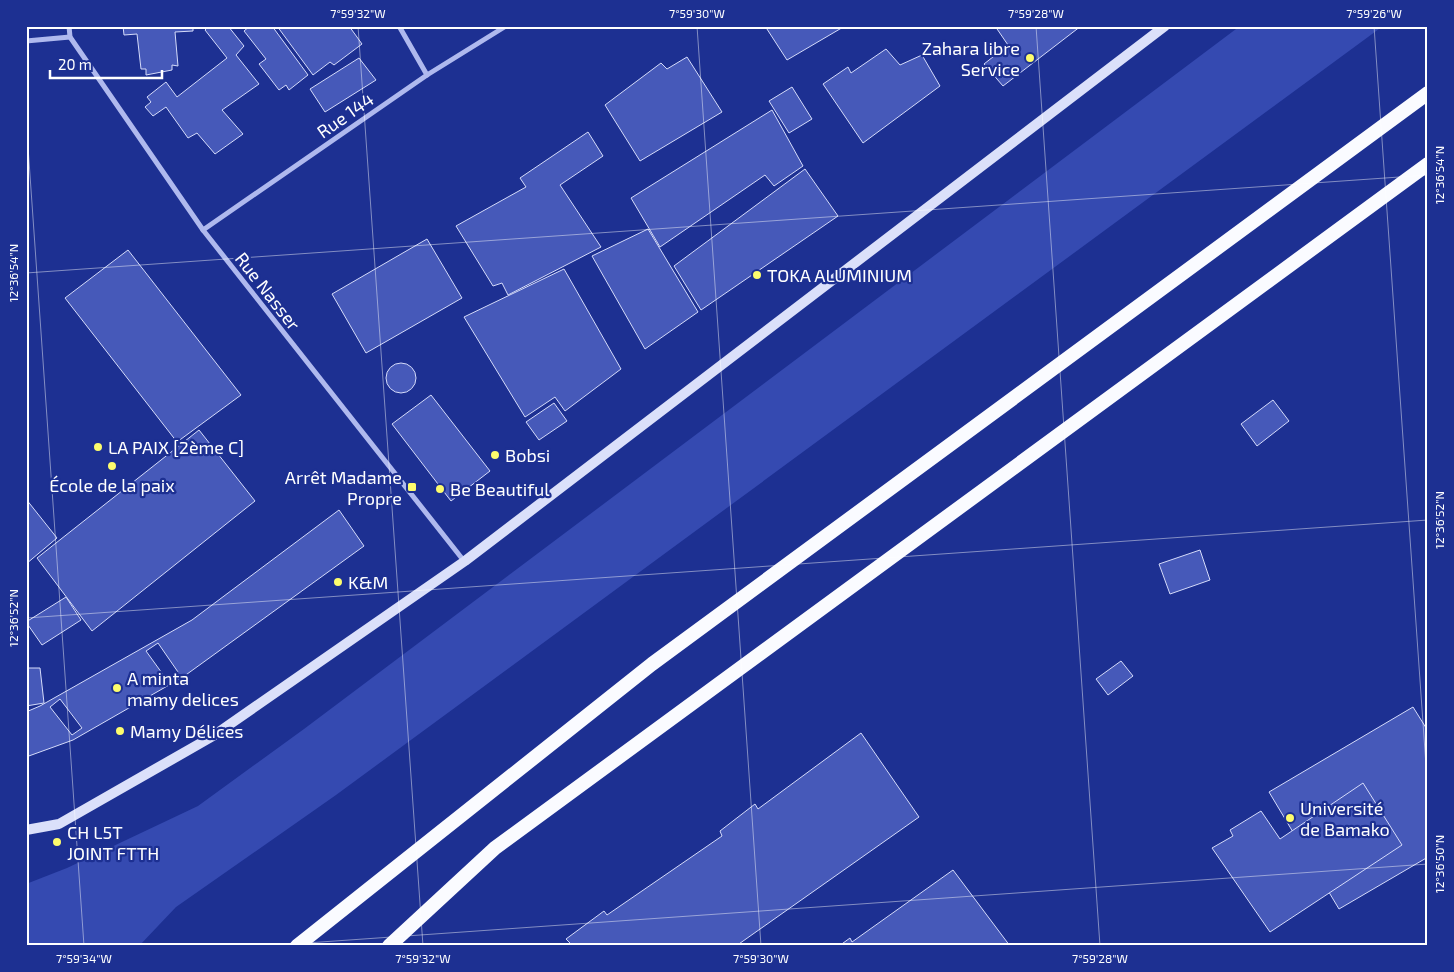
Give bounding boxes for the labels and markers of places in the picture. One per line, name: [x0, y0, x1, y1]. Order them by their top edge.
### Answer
place label: Zahara libre Service: [922, 37, 1020, 80]
marker: Zahara libre Service: [1024, 52, 1036, 64]
place label: TOKA ALUMINIUM: [767, 264, 912, 286]
marker: TOKA ALUMINIUM: [751, 269, 763, 281]
place label: LA PAIX [2ème C]: [108, 436, 244, 458]
marker: LA PAIX [2ème C]: [92, 441, 104, 453]
place label: Bobsi: [505, 444, 550, 466]
marker: Bobsi: [489, 449, 501, 461]
marker: École de la paix: [106, 460, 118, 472]
place label: Arrêt Madame Propre: [285, 466, 402, 509]
place label: École de la paix: [49, 474, 175, 496]
place label: Be Beautiful: [450, 478, 550, 500]
marker: Arrêt Madame Propre: [406, 481, 418, 493]
marker: Be Beautiful: [434, 483, 446, 495]
place label: K&M: [348, 571, 388, 593]
marker: K&M: [332, 576, 344, 588]
place label: A minta mamy delices: [127, 667, 239, 710]
marker: A minta mamy delices: [111, 682, 123, 694]
place label: Mamy Délices: [130, 720, 243, 742]
marker: Mamy Délices: [114, 725, 126, 737]
place label: Université de Bamako: [1300, 797, 1390, 840]
marker: Université de Bamako: [1284, 812, 1296, 824]
place label: CH L5T JOINT FTTH: [67, 821, 159, 864]
marker: CH L5T JOINT FTTH: [51, 836, 63, 848]

